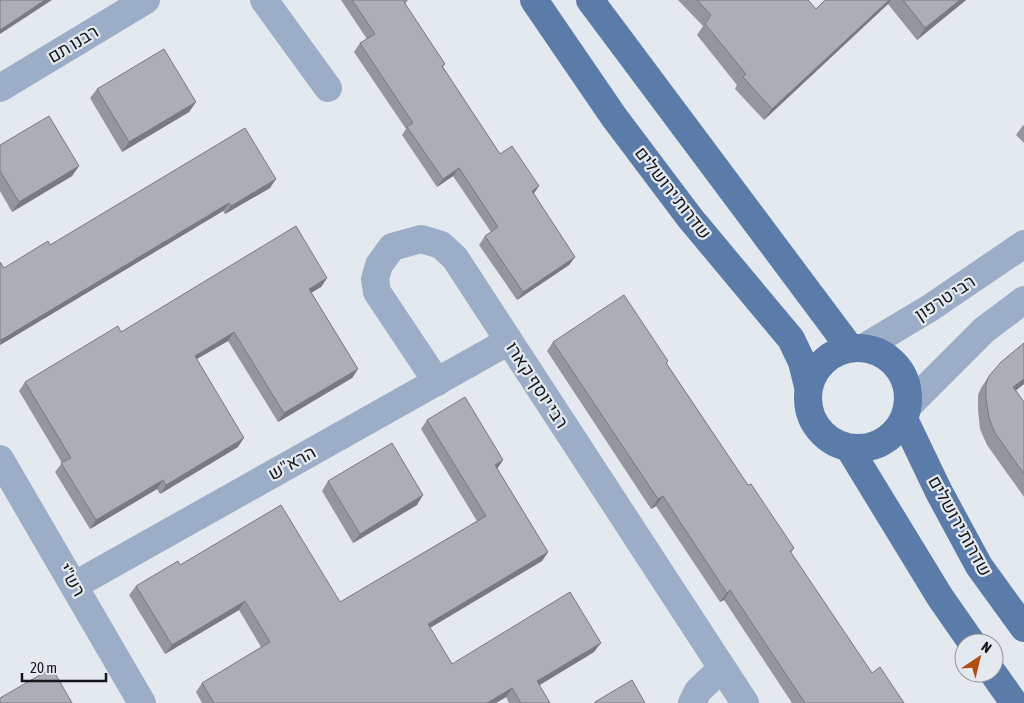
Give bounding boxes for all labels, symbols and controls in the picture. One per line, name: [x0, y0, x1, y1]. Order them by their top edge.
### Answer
street label: רבנו תם: [44, 20, 102, 67]
street label: שדרות ירושלים: [631, 142, 716, 243]
street label: רבי טרפון: [911, 270, 979, 325]
street label: רבי יוסף קארו: [502, 338, 573, 432]
street label: הרא"ש: [264, 441, 319, 484]
street label: שדרות ירושלים: [924, 472, 997, 580]
street label: רש"י: [55, 560, 90, 600]
north arrow: [954, 633, 1004, 683]
text: N: [978, 638, 994, 656]
scale bar: [22, 650, 106, 682]
text: 20 m: [30, 659, 57, 676]

